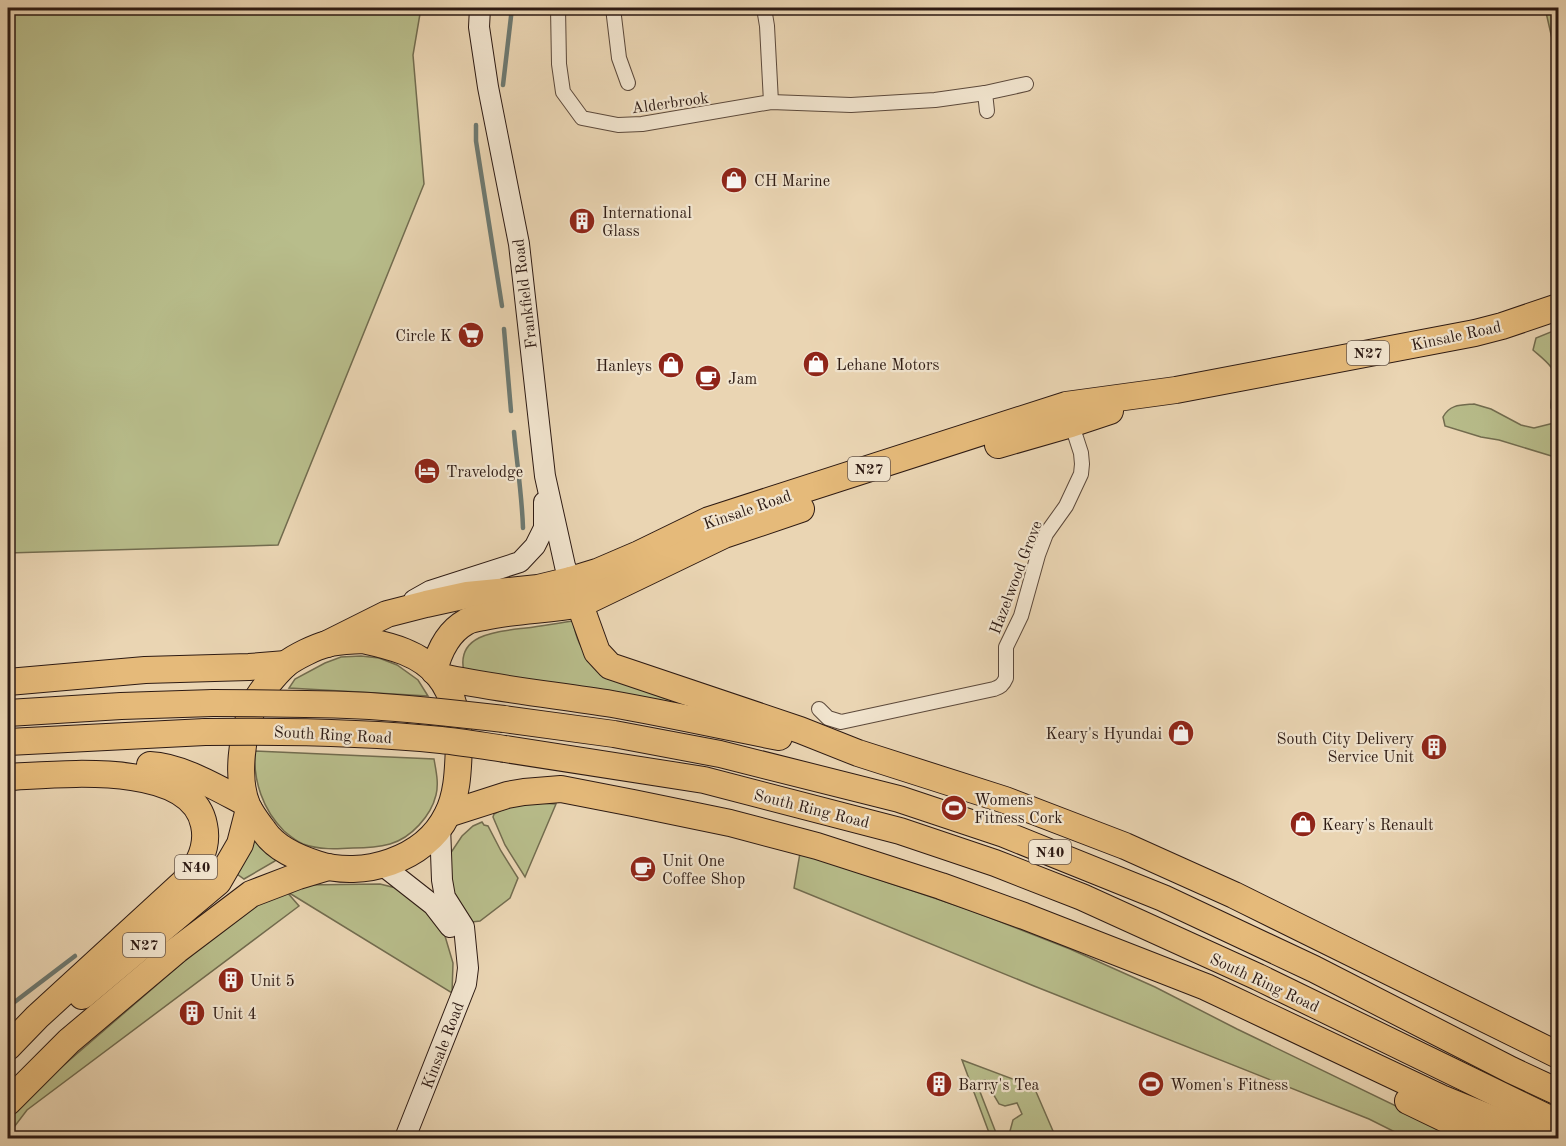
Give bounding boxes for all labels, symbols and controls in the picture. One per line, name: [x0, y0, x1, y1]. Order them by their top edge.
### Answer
street label: Alderbrook: [631, 91, 710, 117]
shop icon: CH Marine: [719, 165, 749, 195]
place label: CH Marine: [754, 174, 830, 190]
building icon: International Glass: [567, 206, 597, 236]
place label: International Glass: [602, 206, 692, 240]
street label: Frankfield Road: [511, 238, 541, 350]
supermarket icon: Circle K: [456, 320, 486, 350]
street label: Kinsale Road: [1410, 320, 1503, 354]
place label: Circle K: [395, 329, 452, 345]
road number: N27: [1347, 341, 1389, 365]
shop icon: Lehane Motors: [801, 349, 831, 379]
shop icon: Hanleys: [656, 350, 686, 380]
place label: Lehane Motors: [836, 358, 940, 374]
place label: Hanleys: [596, 359, 652, 375]
cafe icon: Jam: [693, 363, 723, 393]
place label: Jam: [728, 372, 758, 388]
hotel icon: Travelodge: [412, 456, 442, 486]
road number: N27: [848, 457, 890, 481]
place label: Travelodge: [446, 465, 523, 481]
street label: Kinsale Road: [702, 488, 794, 533]
street label: Hazelwood Grove: [988, 519, 1046, 637]
shop icon: Keary's Hyundai: [1166, 718, 1196, 748]
street label: South Ring Road: [273, 725, 392, 747]
place label: Keary's Hyundai: [1045, 727, 1162, 743]
place label: South City Delivery Service Unit: [1277, 732, 1415, 766]
building icon: South City Delivery Service Unit: [1419, 732, 1449, 762]
street label: South Ring Road: [752, 788, 871, 832]
sports icon: Womens Fitness Cork: [939, 793, 969, 823]
place label: Womens Fitness Cork: [974, 793, 1063, 827]
shop icon: Keary's Renault: [1288, 809, 1318, 839]
place label: Keary's Renault: [1322, 818, 1434, 834]
road number: N40: [1029, 840, 1071, 864]
cafe icon: Unit One Coffee Shop: [628, 854, 658, 884]
place label: Unit One Coffee Shop: [662, 854, 745, 888]
road number: N40: [175, 855, 217, 879]
road number: N27: [123, 933, 165, 957]
street label: South Ring Road: [1207, 952, 1321, 1016]
building icon: Unit 5: [216, 965, 246, 995]
place label: Unit 5: [250, 974, 295, 990]
building icon: Unit 4: [177, 998, 207, 1028]
street label: Kinsale Road: [420, 1000, 468, 1091]
place label: Unit 4: [212, 1007, 257, 1023]
building icon: Barry's Tea: [924, 1069, 954, 1099]
sports icon: Women's Fitness: [1136, 1069, 1166, 1099]
place label: Barry's Tea: [958, 1078, 1040, 1094]
place label: Women's Fitness: [1170, 1078, 1288, 1094]

